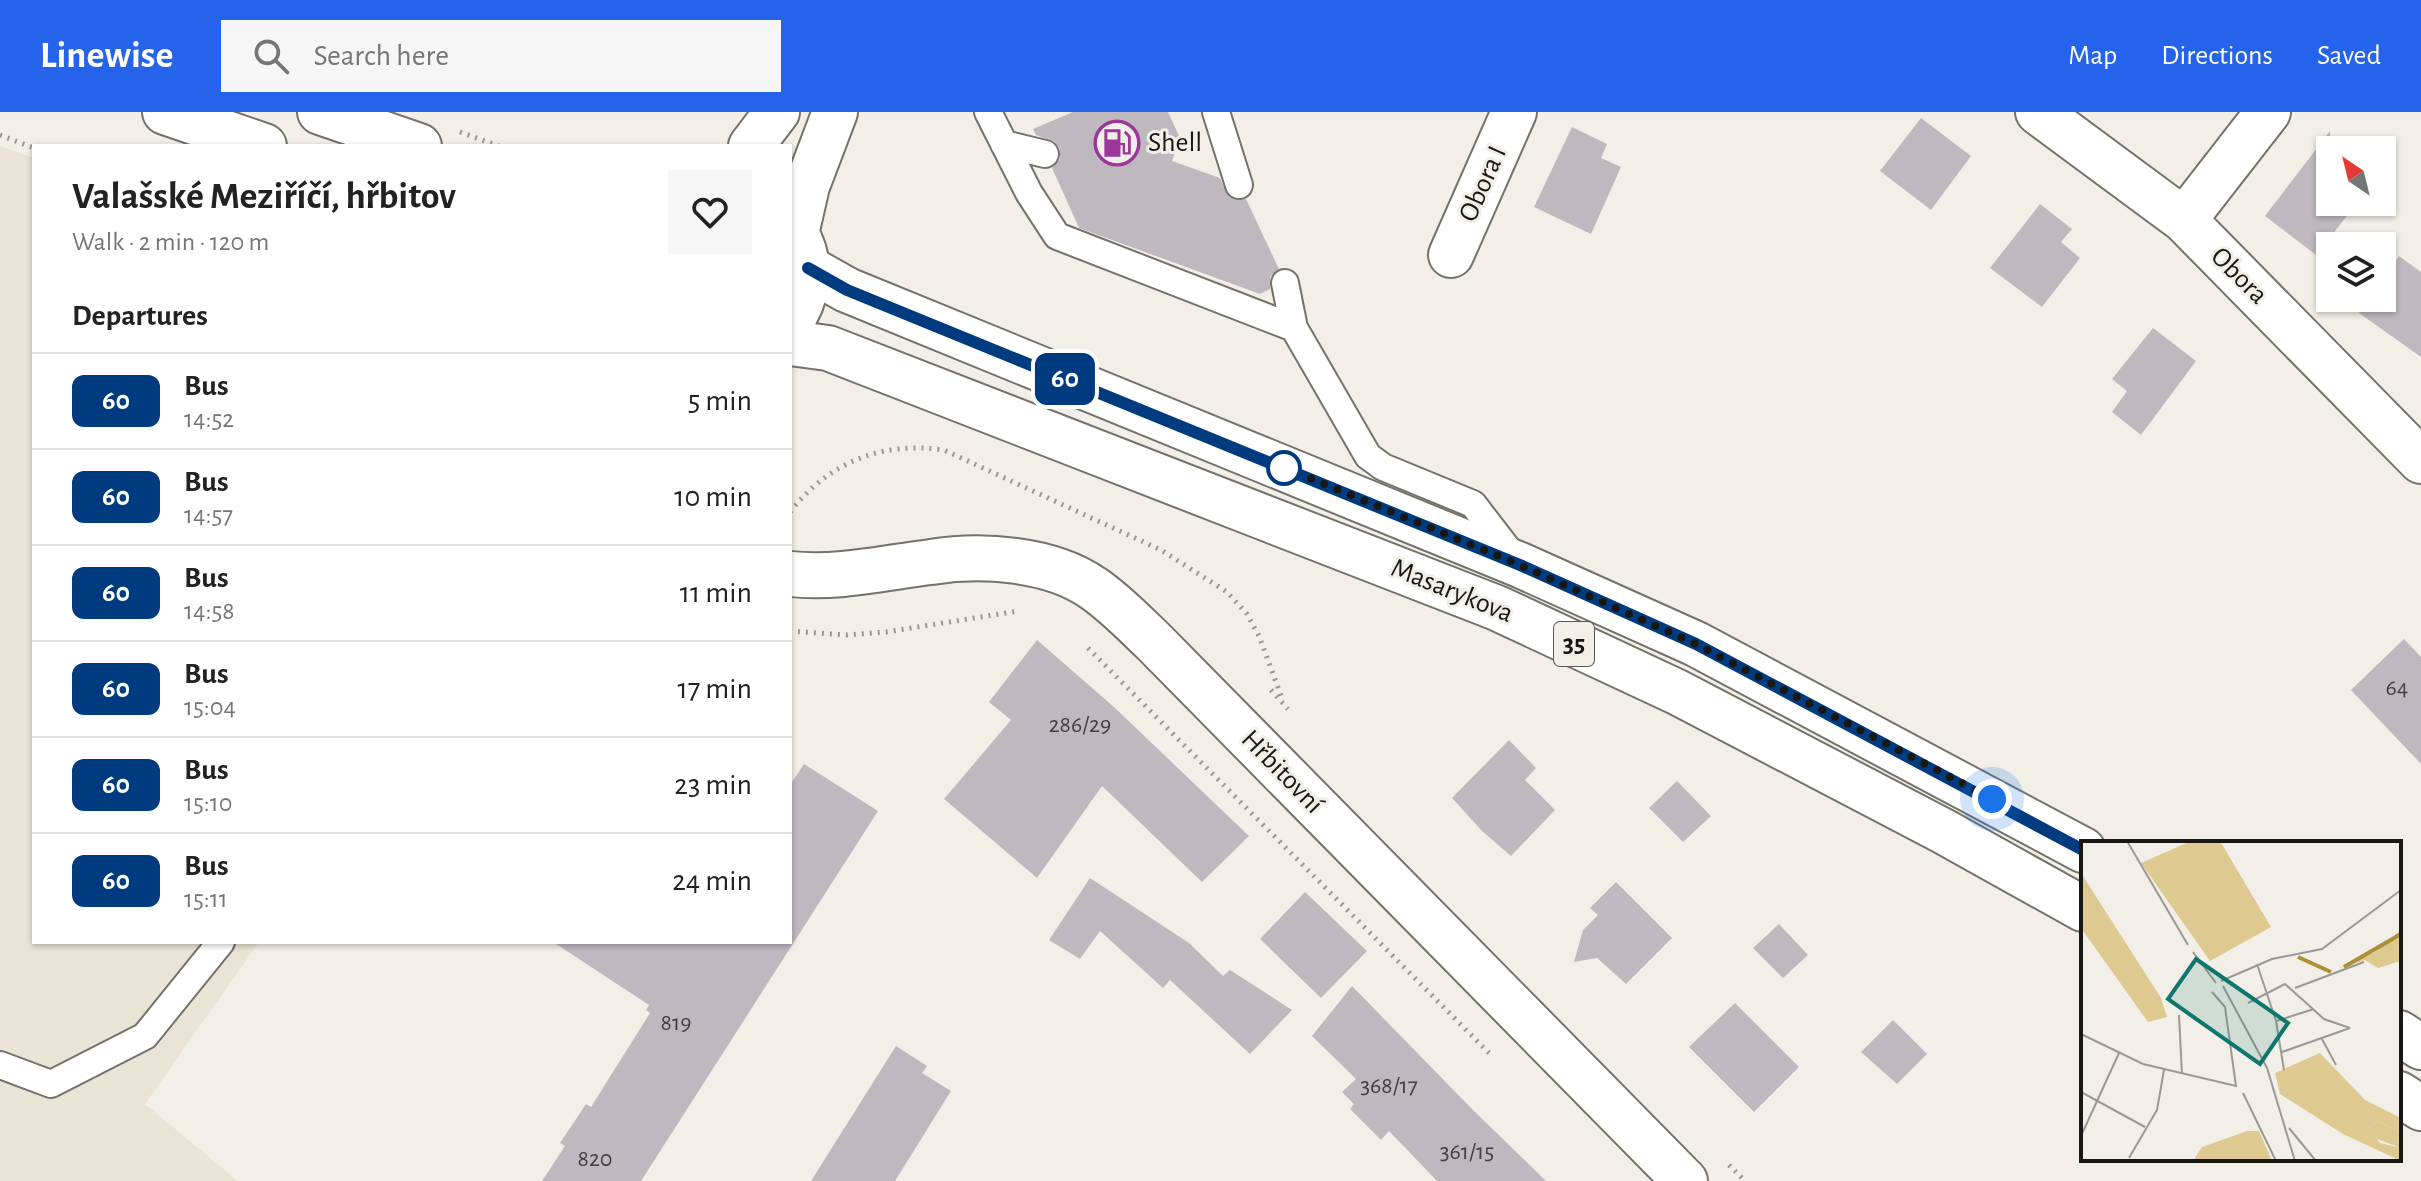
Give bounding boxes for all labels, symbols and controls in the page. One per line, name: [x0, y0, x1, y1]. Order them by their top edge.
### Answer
search box: [221, 20, 781, 92]
icon: search: [249, 34, 293, 78]
text: Linewise: [40, 37, 173, 75]
text: Search here: [313, 41, 449, 71]
text: Map: [2068, 42, 2117, 70]
text: Directions: [2161, 42, 2273, 70]
text: Saved: [2317, 42, 2381, 70]
fuel station icon: Shell: [1093, 119, 1141, 167]
place label: Shell: [1148, 129, 1202, 157]
north arrow: [2316, 136, 2396, 216]
map controls: [2316, 136, 2396, 312]
street label: Obora I: [1454, 142, 1512, 226]
button: heart: [668, 170, 752, 254]
text: Valašské Meziříčí, hřbitov: [72, 178, 456, 216]
text: Walk · 2 min · 120 m: [72, 229, 269, 255]
button: layers: [2316, 232, 2396, 312]
street label: Obora: [2205, 242, 2273, 310]
text: Departures: [72, 301, 208, 331]
line badge: 60: [1029, 353, 1101, 405]
text: 60: [1051, 365, 1079, 393]
text: Bus: [184, 371, 229, 401]
text: 5 min: [688, 386, 752, 416]
text: 60: [102, 387, 130, 415]
text: 14:52: [184, 406, 234, 432]
unlabelled marker: [1267, 451, 1301, 485]
text: Bus: [184, 467, 229, 497]
text: 10 min: [674, 482, 752, 512]
text: 60: [102, 483, 130, 511]
text: 14:57: [184, 502, 233, 528]
street label: Masarykova: [1387, 554, 1517, 628]
text: Bus: [184, 563, 229, 593]
text: 11 min: [680, 578, 752, 608]
text: 60: [102, 579, 130, 607]
text: 14:58: [184, 598, 235, 624]
road number: 35: [1554, 622, 1594, 666]
text: Bus: [184, 659, 229, 689]
text: 17 min: [677, 674, 752, 704]
text: 60: [102, 675, 130, 703]
house number: 64: [2386, 676, 2408, 700]
text: 15:04: [184, 694, 236, 720]
house number: 286/29: [1049, 713, 1111, 737]
street label: Hřbitovní: [1236, 725, 1328, 819]
text: Bus: [184, 755, 229, 785]
text: 23 min: [674, 770, 752, 800]
text: 60: [102, 771, 130, 799]
your location: [1972, 779, 2012, 819]
text: 15:10: [184, 790, 232, 816]
inset map: [2081, 841, 2401, 1161]
text: Bus: [184, 851, 229, 881]
text: 24 min: [672, 866, 752, 896]
text: 60: [102, 867, 130, 895]
text: 15:11: [184, 886, 228, 912]
house number: 819: [661, 1011, 691, 1035]
house number: 368/17: [1360, 1074, 1418, 1098]
house number: 361/15: [1440, 1140, 1494, 1164]
house number: 820: [578, 1147, 612, 1171]

